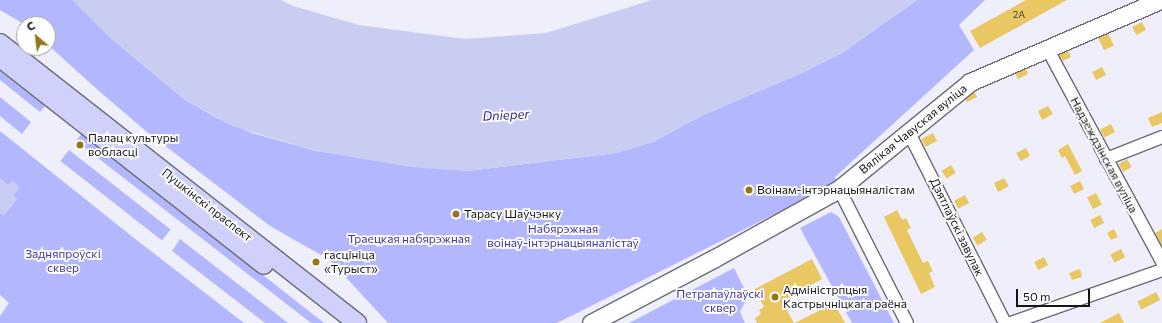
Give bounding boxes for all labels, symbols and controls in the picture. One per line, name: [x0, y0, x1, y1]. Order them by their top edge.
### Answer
house number: 2А: [1013, 9, 1025, 21]
north arrow: [16, 16, 56, 56]
text: С: [24, 18, 37, 33]
street label: Вялікая Чавуская вуліца: [856, 81, 970, 177]
street label: Надзеждзінская вуліца: [1067, 95, 1141, 215]
water label: Dnieper: [482, 106, 530, 124]
place label: Палац культуры вобласці: [88, 131, 178, 159]
marker: Палац культуры вобласці: [75, 140, 85, 150]
street label: Пушкінскі праспект: [159, 165, 255, 245]
street label: Дзятлаўскі завулак: [927, 176, 987, 278]
place label: Воінам-інтэрнацыяналістам: [757, 183, 915, 197]
marker: Воінам-інтэрнацыяналістам: [744, 185, 754, 195]
place label: Тарасу Шаўчэнку: [464, 207, 561, 221]
marker: Тарасу Шаўчэнку: [451, 209, 461, 219]
park label: Набярэжная воінаў-інтэрнацыяналістаў: [487, 222, 639, 250]
park label: Траецкая набярэжная: [348, 232, 470, 246]
park label: Задняпроўскі сквер: [25, 247, 101, 275]
place label: гасцініца «Турыст»: [324, 248, 378, 276]
marker: гасцініца «Турыст»: [311, 257, 321, 267]
scale bar: [1018, 281, 1092, 307]
place label: Адміністрпцыя Кастрычніцкага раёна: [783, 283, 907, 311]
park label: Петрапаўлаўскі сквер: [676, 287, 764, 315]
text: 50 m: [1023, 289, 1051, 303]
marker: Адміністрпцыя Кастрычніцкага раёна: [770, 292, 780, 302]

